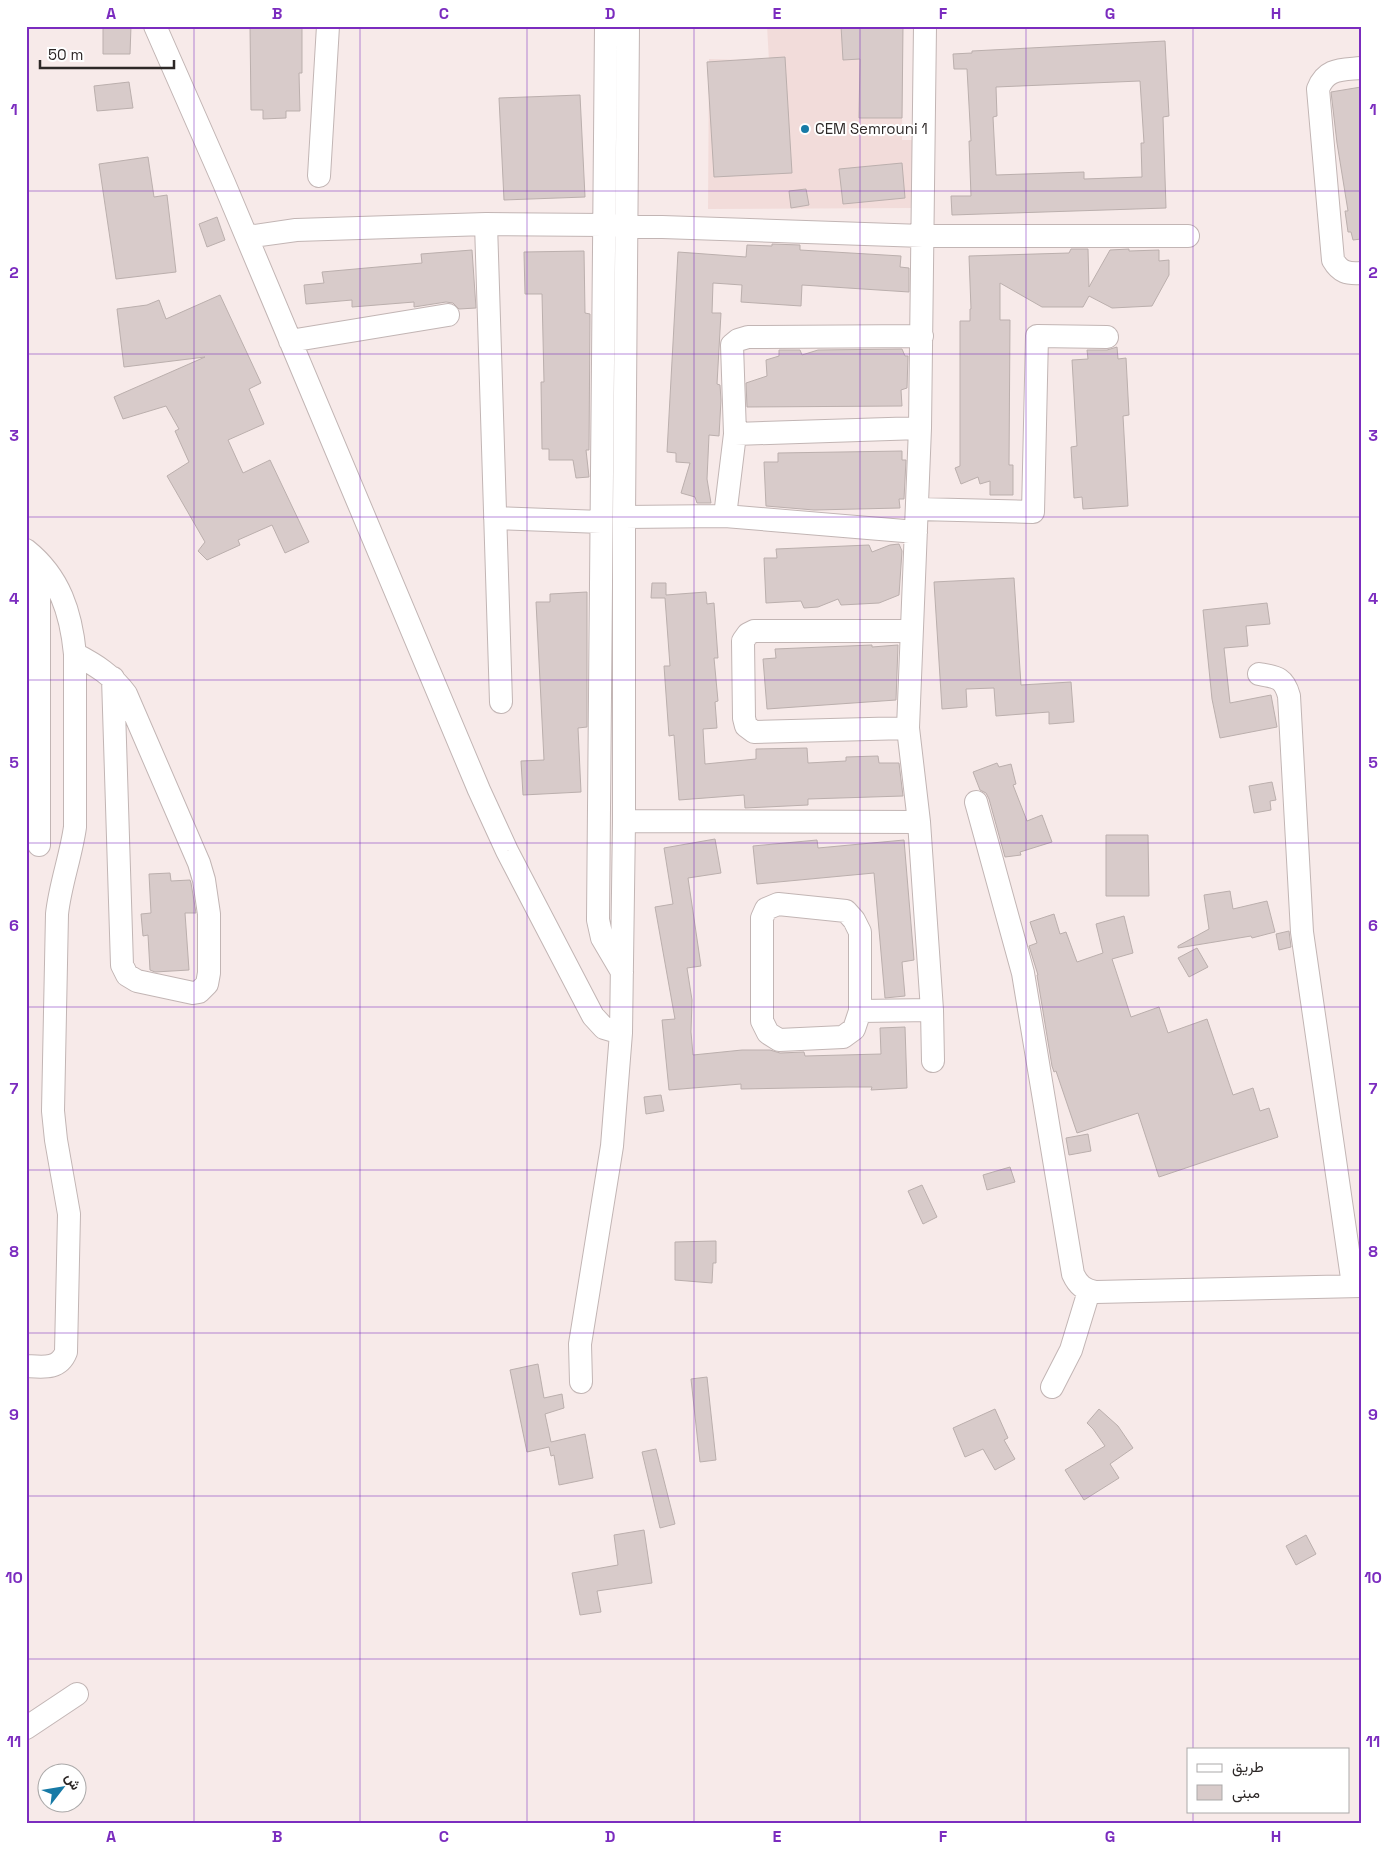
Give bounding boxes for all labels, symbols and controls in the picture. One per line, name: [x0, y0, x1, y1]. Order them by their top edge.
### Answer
text: A: [106, 3, 116, 24]
text: B: [272, 3, 282, 24]
text: C: [439, 3, 449, 24]
text: D: [605, 3, 615, 24]
text: E: [773, 3, 782, 24]
text: F: [939, 3, 948, 24]
text: G: [1105, 3, 1115, 24]
text: H: [1271, 3, 1281, 24]
scale bar: [40, 38, 174, 70]
text: 50 m: [48, 45, 83, 64]
text: 1: [10, 99, 18, 120]
text: 1: [1369, 99, 1377, 120]
place label: CEM Semrouni 1: [815, 119, 928, 138]
marker: CEM Semrouni 1: [799, 123, 811, 135]
text: 2: [9, 262, 19, 283]
text: 2: [1368, 262, 1378, 283]
text: 3: [9, 425, 19, 446]
text: 3: [1368, 425, 1378, 446]
text: 4: [9, 588, 19, 609]
text: 4: [1368, 588, 1378, 609]
text: 5: [9, 752, 19, 773]
text: 5: [1368, 752, 1378, 773]
text: 6: [9, 915, 19, 936]
text: 6: [1368, 915, 1378, 936]
text: 7: [10, 1078, 19, 1099]
text: 7: [1369, 1078, 1378, 1099]
text: 8: [9, 1241, 19, 1262]
text: 8: [1368, 1241, 1378, 1262]
text: 9: [9, 1404, 19, 1425]
text: 9: [1368, 1404, 1378, 1425]
text: 10: [5, 1567, 23, 1588]
text: 10: [1364, 1567, 1382, 1588]
text: 11: [7, 1731, 21, 1752]
text: 11: [1366, 1731, 1380, 1752]
legend: [1187, 1748, 1350, 1812]
text: طريق: [1232, 1757, 1264, 1777]
north arrow: [38, 1762, 88, 1812]
text: ش: [61, 1769, 85, 1793]
text: مبنى: [1232, 1783, 1260, 1803]
text: A: [106, 1826, 116, 1847]
text: B: [272, 1826, 282, 1847]
text: C: [439, 1826, 449, 1847]
text: D: [605, 1826, 615, 1847]
text: E: [773, 1826, 782, 1847]
text: F: [939, 1826, 948, 1847]
text: G: [1105, 1826, 1115, 1847]
text: H: [1271, 1826, 1281, 1847]

